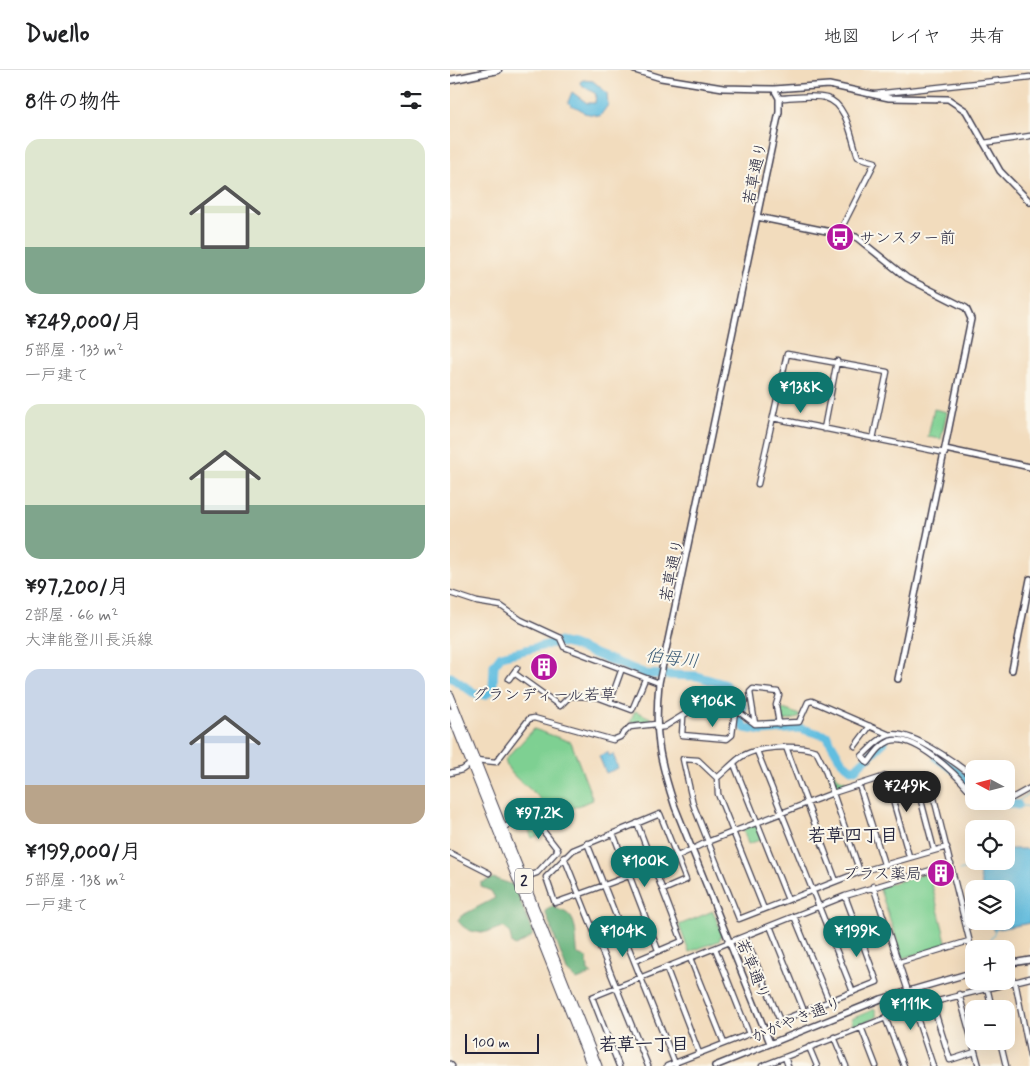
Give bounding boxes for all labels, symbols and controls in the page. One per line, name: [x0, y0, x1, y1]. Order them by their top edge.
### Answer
text: Dwello: [25, 19, 90, 50]
text: 地図: [824, 25, 860, 49]
text: レイヤ: [888, 25, 941, 49]
text: 共有: [969, 25, 1005, 49]
icon: filters: [397, 86, 425, 114]
text: 8件の物件: [25, 88, 121, 116]
street label: 若草通り: [739, 140, 772, 207]
icon: home: [180, 172, 270, 262]
bus stop icon: サンスター前: [825, 222, 855, 252]
place label: サンスター前: [859, 228, 955, 249]
text: ¥249,000/月: [25, 308, 142, 336]
text: 5部屋 · 133 m²: [25, 340, 124, 361]
text: 一戸建て: [25, 365, 89, 386]
pin: ¥138K: [766, 372, 836, 414]
text: ¥138K: [779, 377, 823, 398]
icon: home: [180, 437, 270, 527]
street label: 若草通り: [656, 537, 689, 604]
text: ¥97,200/月: [25, 573, 129, 601]
text: 2部屋 · 66 m²: [25, 605, 118, 626]
text: 大津能登川長浜線: [25, 630, 153, 651]
water label: 伯母川: [644, 644, 700, 674]
building icon: グランディール若草: [529, 652, 559, 682]
place label: グランディール若草: [472, 685, 616, 706]
pin: ¥106K: [678, 686, 748, 728]
text: ¥106K: [691, 691, 735, 712]
icon: home: [180, 702, 270, 792]
north arrow: [965, 760, 1015, 810]
map controls: [965, 760, 1015, 1050]
pin: ¥249K: [872, 770, 942, 813]
text: ¥249K: [884, 776, 930, 797]
pin: ¥97.2K: [498, 798, 580, 840]
text: ¥97.2K: [515, 803, 563, 824]
button: locate: [965, 820, 1015, 870]
district label: 若草四丁目: [808, 824, 898, 848]
text: ¥199,000/月: [25, 838, 141, 866]
pin: ¥100K: [610, 846, 680, 888]
text: ¥100K: [622, 851, 668, 872]
building icon: プラス薬局: [926, 858, 956, 888]
place label: プラス薬局: [843, 864, 922, 885]
road number: 2: [515, 868, 533, 894]
text: 5部屋 · 138 m²: [25, 870, 126, 891]
button: layers: [965, 880, 1015, 930]
text: 一戸建て: [25, 895, 89, 916]
pin: ¥104K: [588, 916, 658, 958]
pin: ¥199K: [822, 916, 892, 958]
text: ¥104K: [600, 921, 646, 942]
text: ¥199K: [834, 921, 880, 942]
street label: 若草通り: [731, 936, 774, 1003]
button: +: [965, 940, 1015, 990]
pin: ¥111K: [876, 988, 946, 1031]
street label: かがやき通り: [748, 993, 845, 1048]
text: ¥111K: [891, 994, 931, 1015]
button: −: [965, 1000, 1015, 1050]
scale bar: [465, 1031, 539, 1054]
district label: 若草一丁目: [599, 1033, 689, 1057]
text: 100 m: [472, 1034, 510, 1052]

